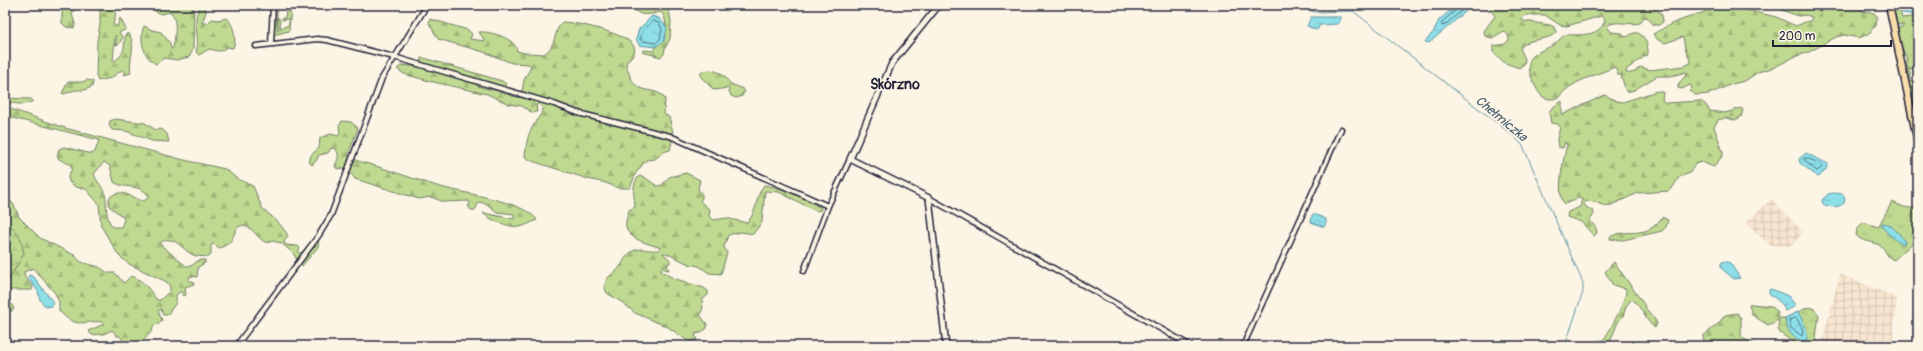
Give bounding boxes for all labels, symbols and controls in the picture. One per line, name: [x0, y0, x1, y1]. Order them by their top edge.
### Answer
scale bar: [1773, 22, 1891, 48]
text: 200 m: [1779, 29, 1816, 44]
district label: Skórzno: [870, 76, 920, 93]
water label: Chełmiczka: [1472, 93, 1531, 146]

